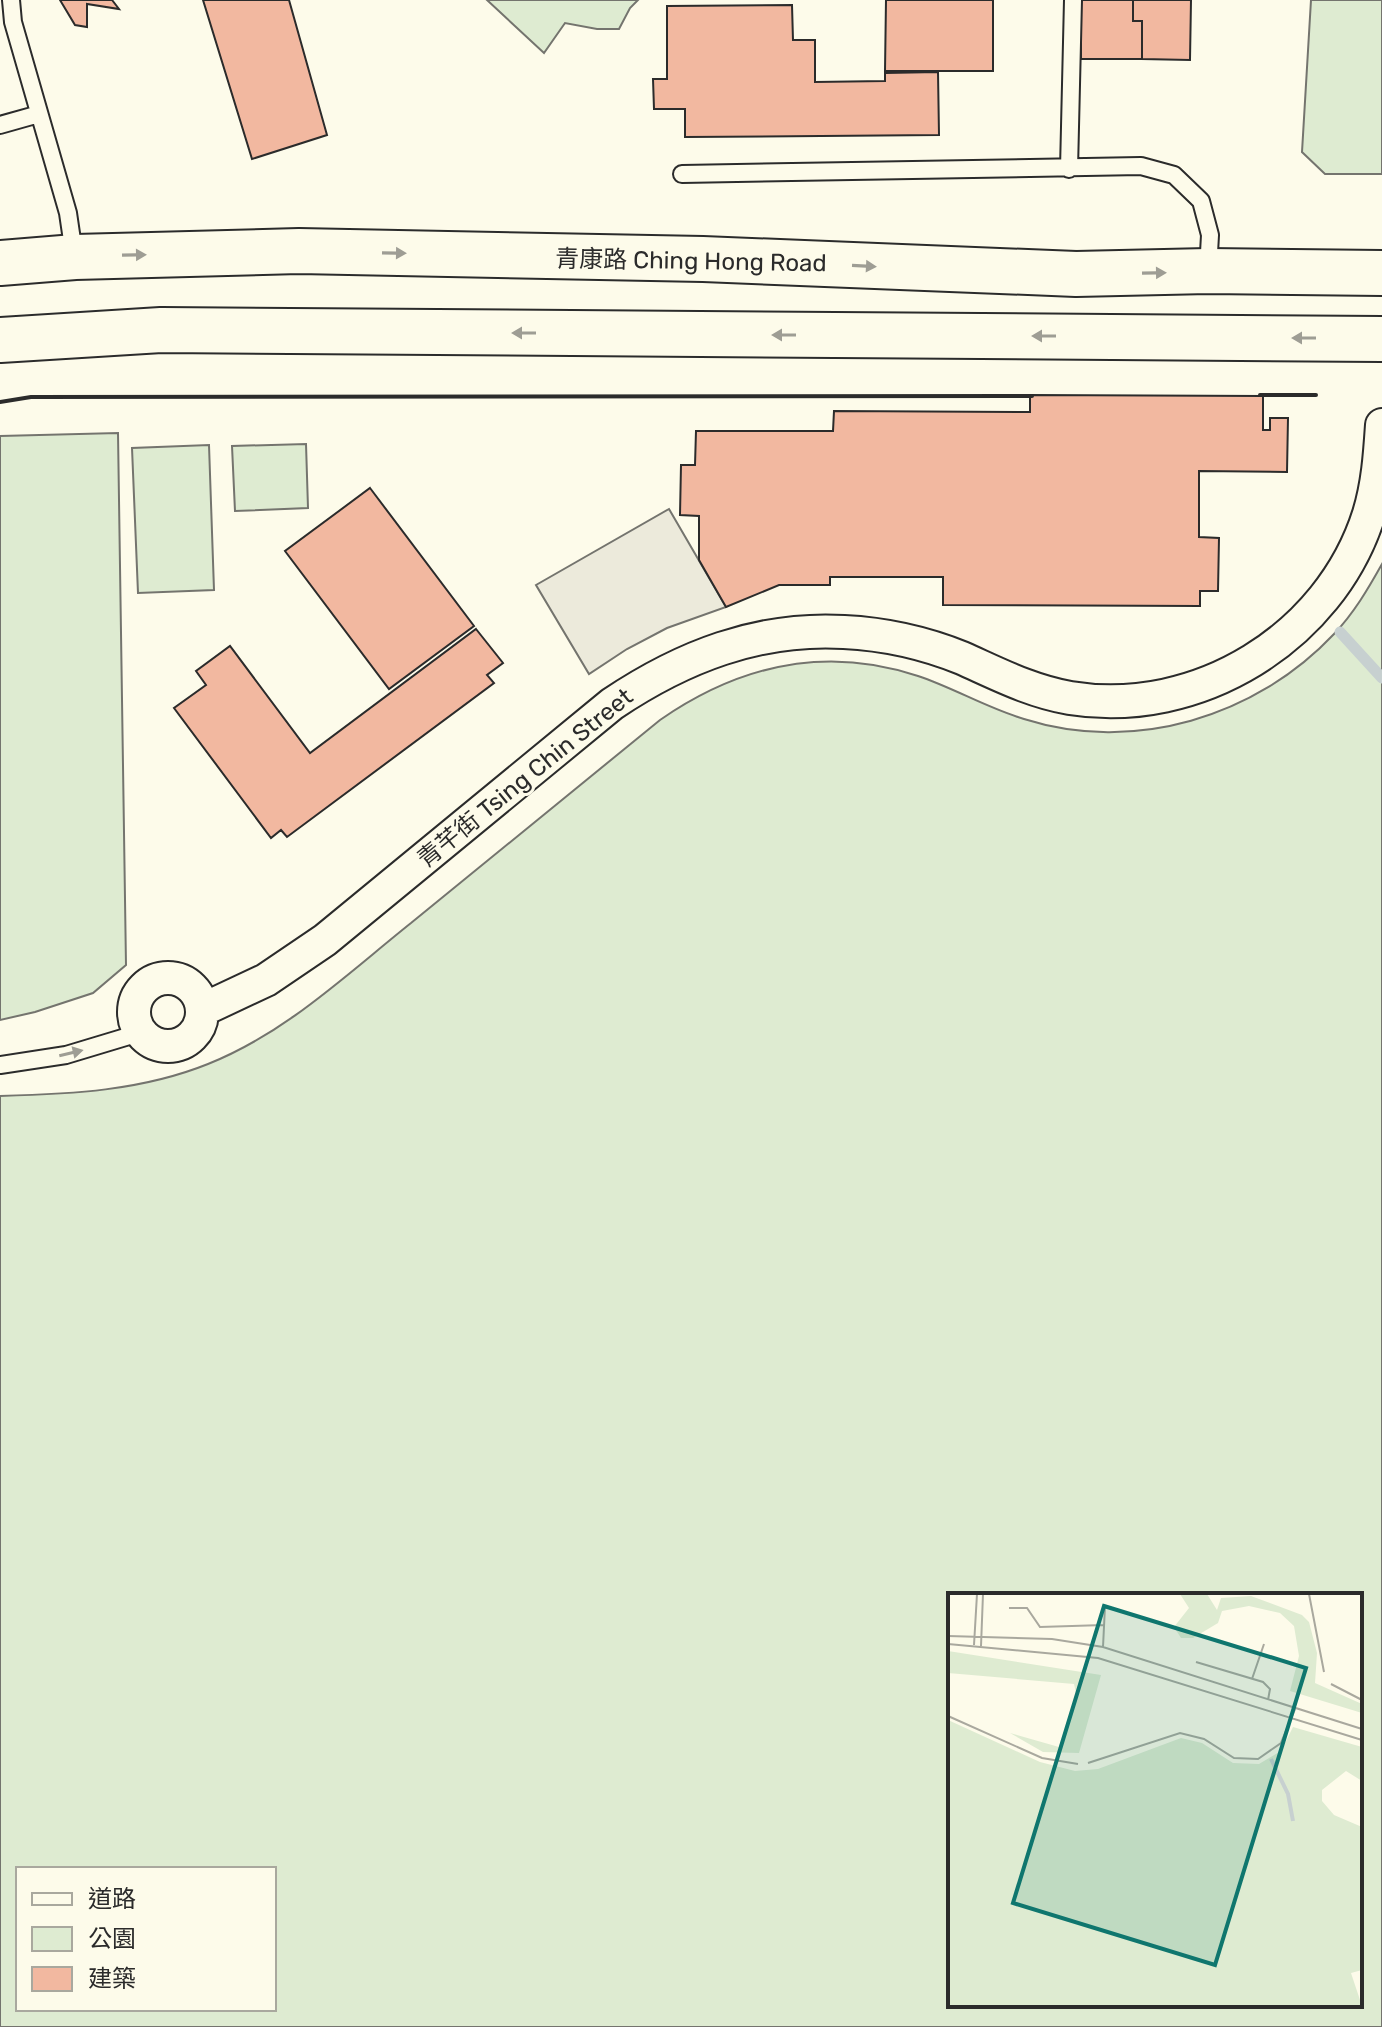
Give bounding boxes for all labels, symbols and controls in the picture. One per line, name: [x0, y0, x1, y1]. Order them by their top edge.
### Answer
street label: 青康路 Ching Hong Road: [555, 245, 827, 277]
one-way arrow: [382, 247, 407, 260]
one-way arrow: [122, 249, 147, 261]
one-way arrow: [852, 259, 877, 272]
one-way arrow: [1142, 266, 1167, 279]
one-way arrow: [511, 327, 536, 339]
one-way arrow: [771, 329, 796, 341]
one-way arrow: [1031, 330, 1056, 343]
one-way arrow: [1291, 332, 1316, 344]
street label: 青芊街 Tsing Chin Street: [412, 683, 638, 873]
one-way arrow: [58, 1046, 83, 1059]
inset map: [948, 1593, 1362, 2007]
legend: [16, 1867, 276, 2011]
text: 道路: [88, 1885, 136, 1913]
text: 公園: [88, 1925, 136, 1953]
text: 建築: [88, 1965, 136, 1993]

